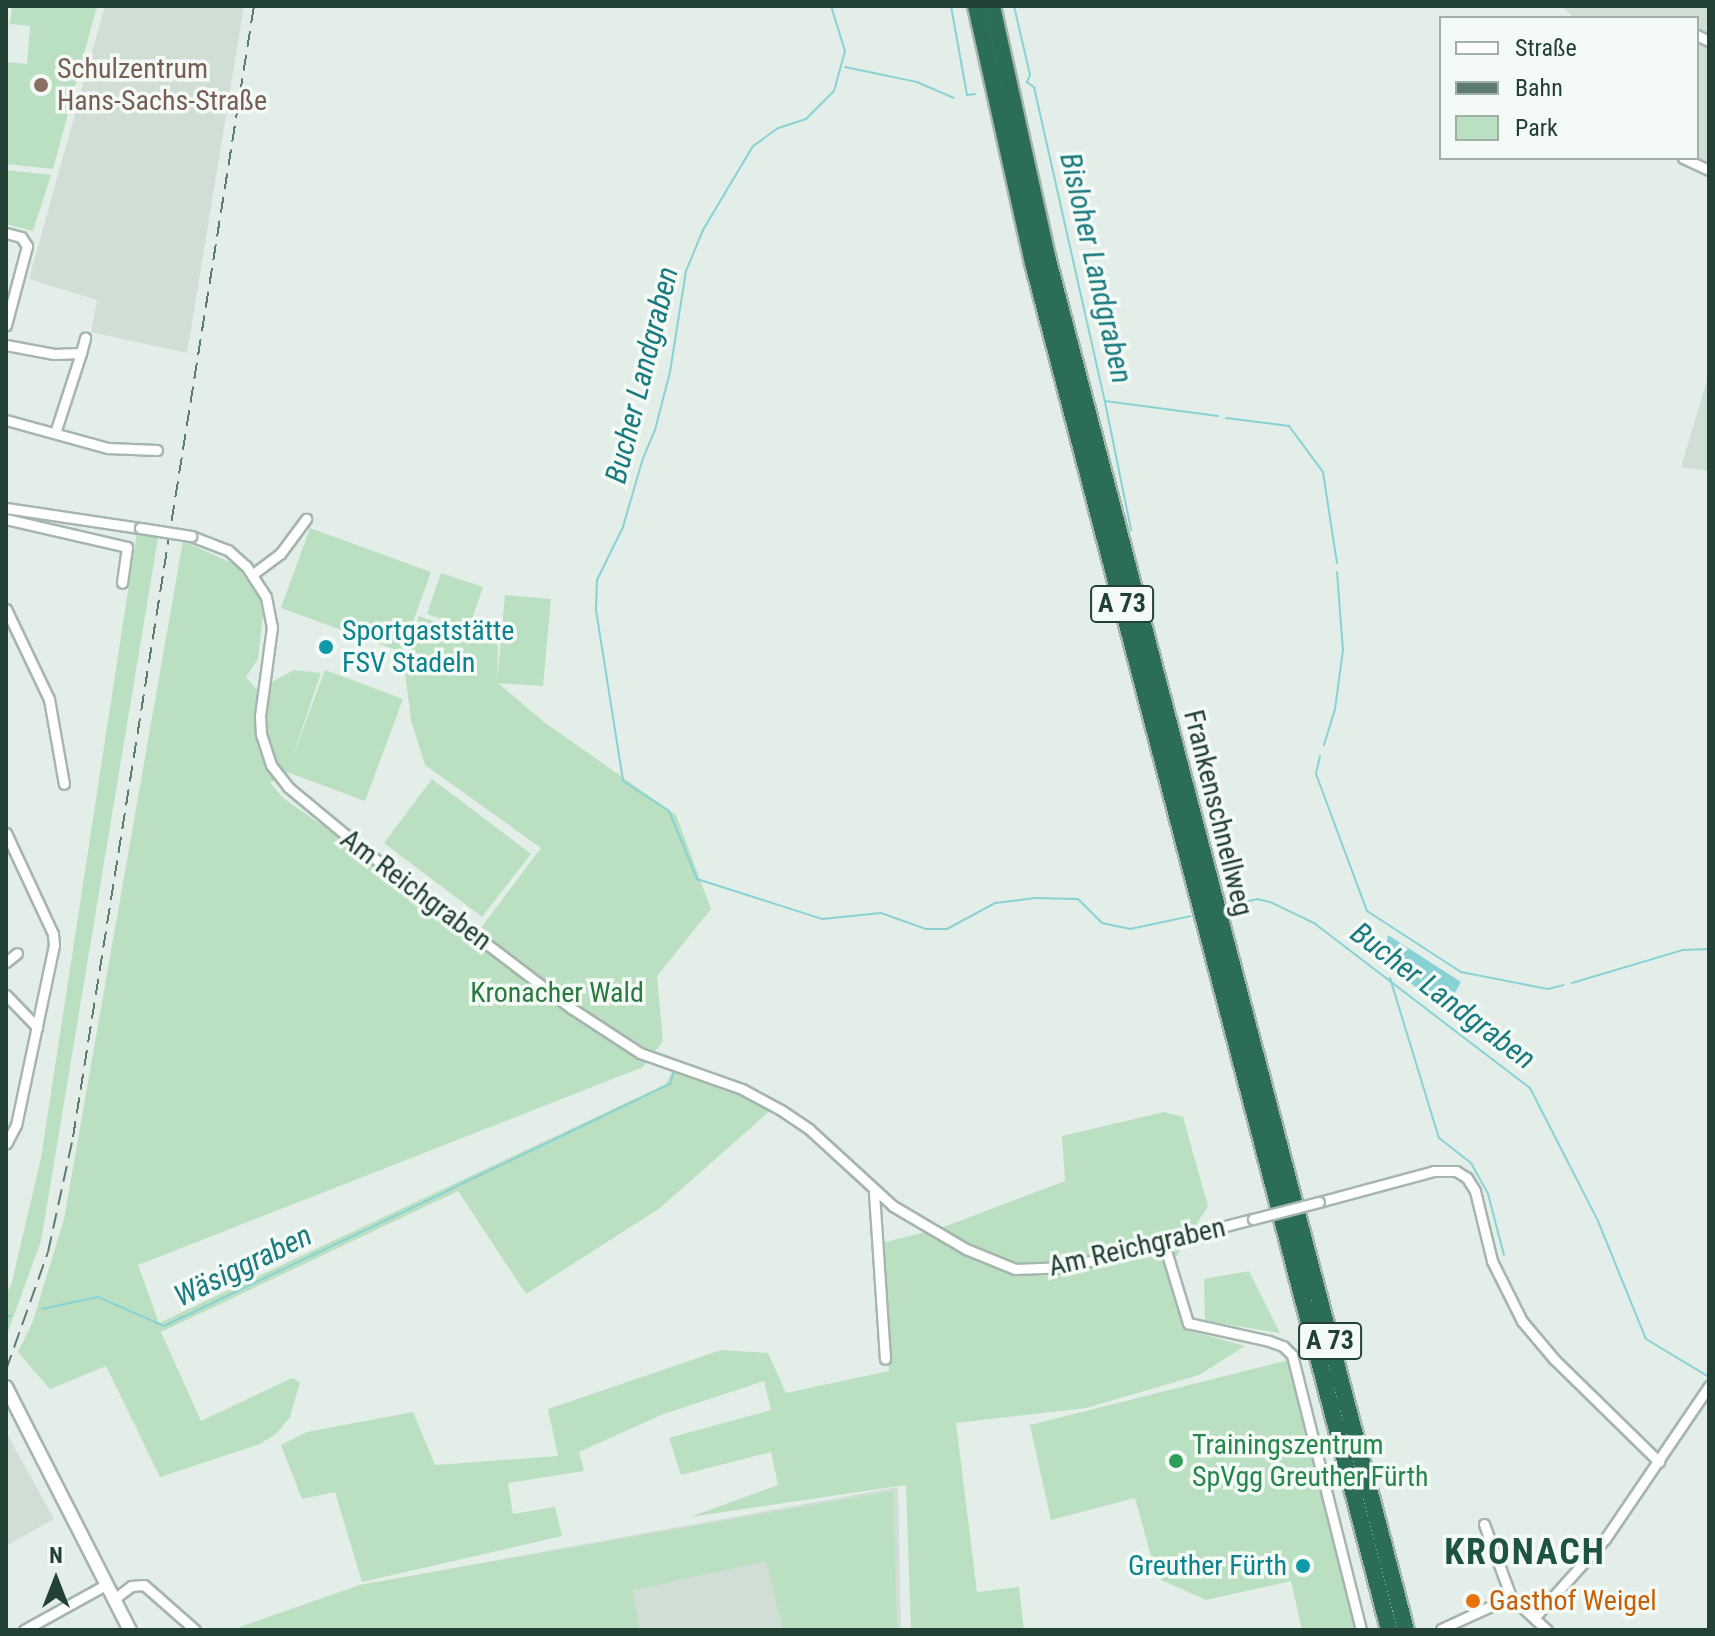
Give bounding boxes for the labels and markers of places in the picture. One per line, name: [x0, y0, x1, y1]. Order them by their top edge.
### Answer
place label: Schulzentrum Hans-Sachs-Straße: [57, 52, 267, 118]
marker: Schulzentrum Hans-Sachs-Straße: [32, 76, 50, 94]
place label: Sportgaststätte FSV Stadeln: [342, 614, 514, 680]
marker: Sportgaststätte FSV Stadeln: [317, 638, 335, 656]
place label: Trainingszentrum SpVgg Greuther Fürth: [1192, 1428, 1429, 1494]
marker: Trainingszentrum SpVgg Greuther Fürth: [1167, 1452, 1185, 1470]
place label: Greuther Fürth: [1128, 1549, 1287, 1583]
marker: Greuther Fürth: [1294, 1557, 1312, 1575]
place label: Gasthof Weigel: [1489, 1584, 1657, 1618]
marker: Gasthof Weigel: [1464, 1592, 1482, 1610]

